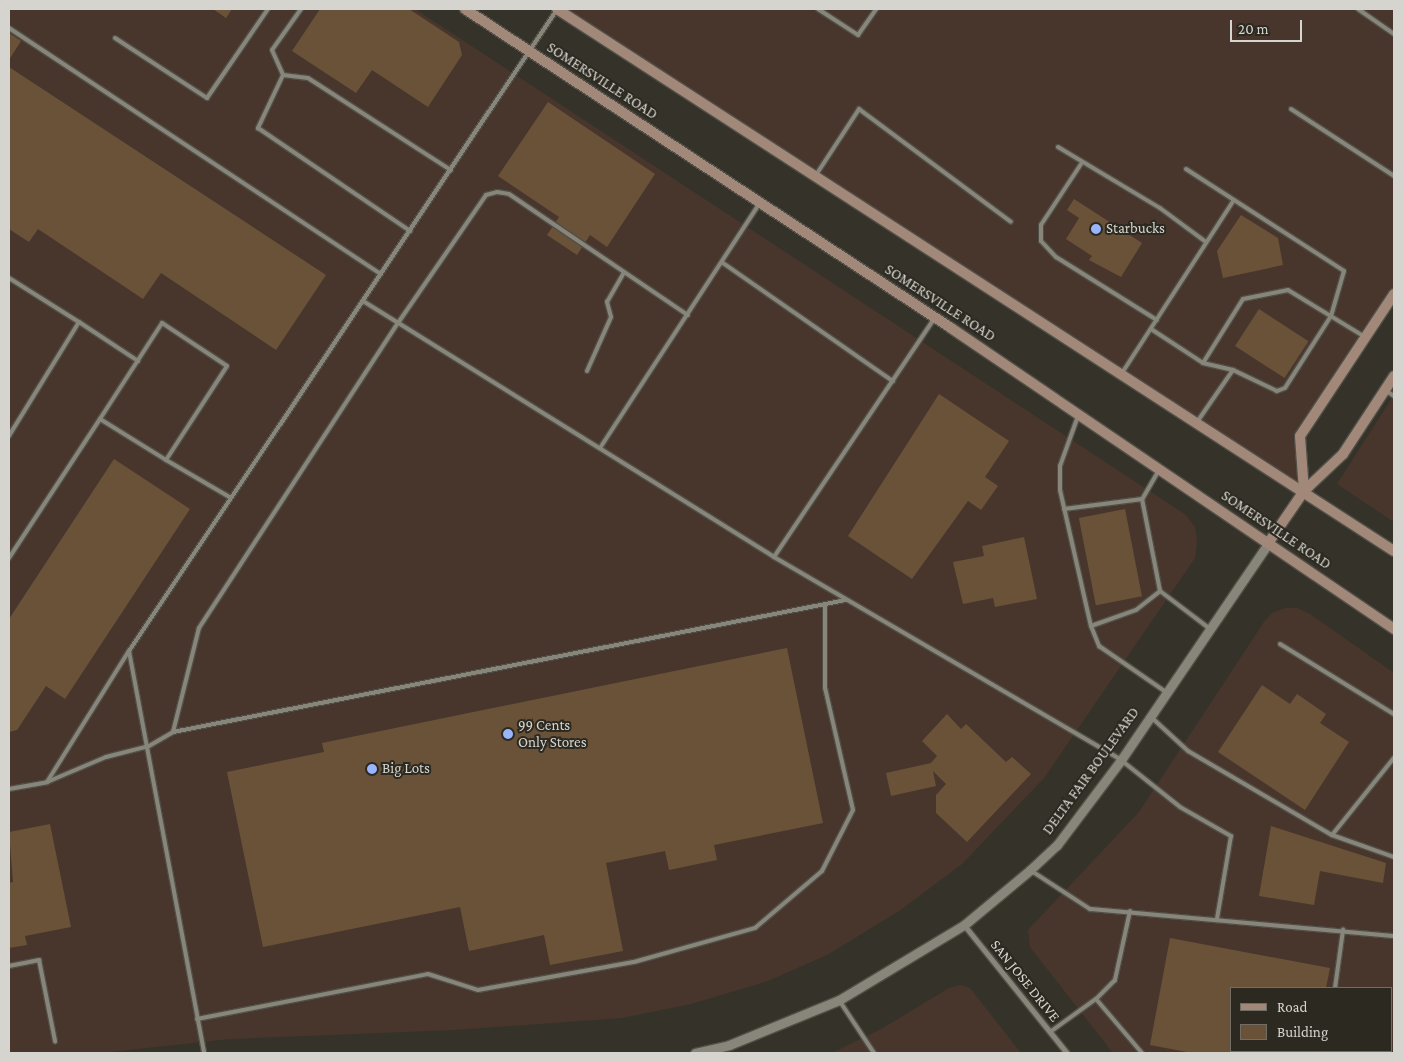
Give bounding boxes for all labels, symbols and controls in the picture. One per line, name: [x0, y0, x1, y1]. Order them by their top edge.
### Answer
scale bar: [1233, 10, 1306, 42]
text: 20 m: [1238, 21, 1269, 37]
street label: SOMERSVILLE ROAD: [543, 38, 661, 124]
place label: Starbucks: [1106, 220, 1165, 238]
marker: Starbucks: [1090, 223, 1102, 235]
street label: SOMERSVILLE ROAD: [881, 260, 999, 346]
street label: SOMERSVILLE ROAD: [1218, 487, 1334, 573]
street label: DELTA FAIR BOULEVARD: [1039, 704, 1143, 838]
place label: 99 Cents Only Stores: [518, 716, 587, 751]
marker: 99 Cents Only Stores: [502, 728, 514, 740]
place label: Big Lots: [382, 760, 430, 778]
marker: Big Lots: [366, 763, 378, 775]
street label: SAN JOSE DRIVE: [986, 936, 1064, 1026]
legend: [1230, 987, 1393, 1052]
text: Road: [1277, 999, 1307, 1015]
text: Building: [1277, 1024, 1328, 1040]

